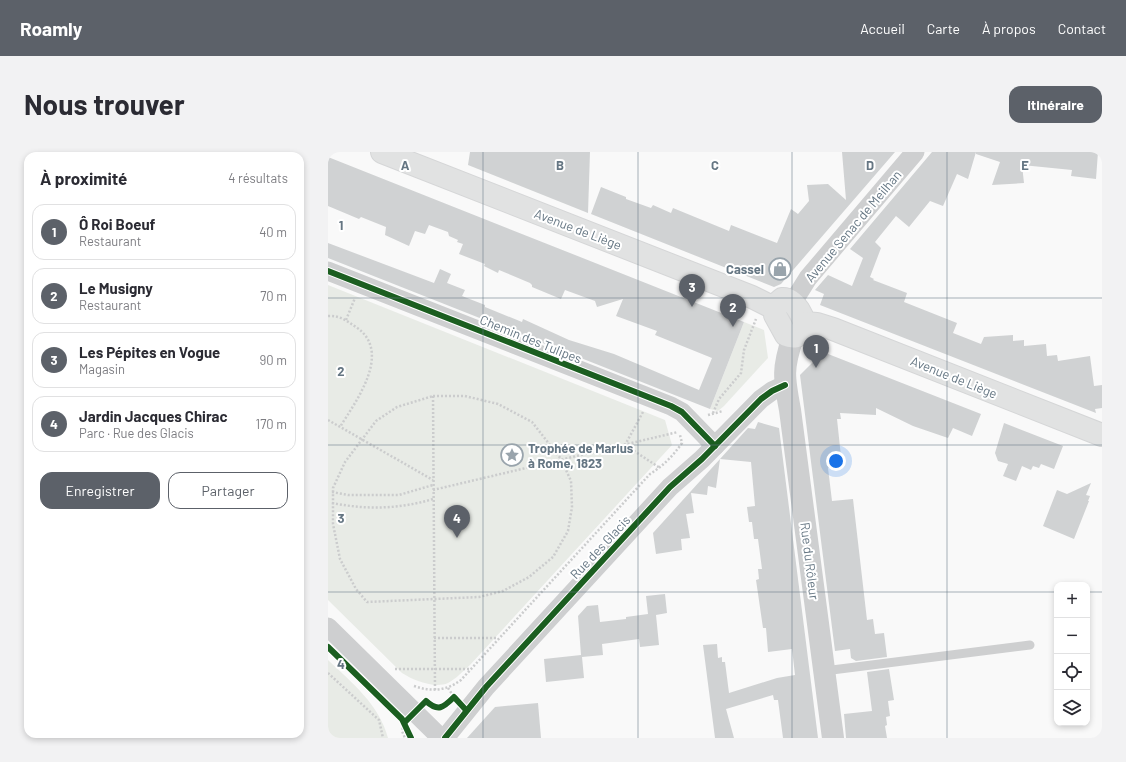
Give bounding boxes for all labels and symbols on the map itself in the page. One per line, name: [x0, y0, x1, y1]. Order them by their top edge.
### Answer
text: A: [401, 157, 410, 173]
text: B: [556, 157, 564, 173]
text: C: [711, 157, 719, 173]
text: D: [866, 157, 874, 173]
text: E: [1021, 157, 1029, 173]
street label: Avenue Senac de Meilhan: [801, 167, 905, 285]
street label: Avenue de Liège: [532, 205, 624, 253]
text: 1: [339, 217, 343, 233]
shop icon: Cassel: [767, 256, 793, 282]
place label: Cassel: [726, 261, 764, 277]
pin: 3: [679, 274, 705, 307]
pin: 2: [720, 294, 746, 327]
street label: Chemin des Tulipes: [478, 311, 584, 367]
pin: 1: [803, 335, 829, 368]
street label: Avenue de Liège: [908, 352, 1000, 402]
text: 2: [337, 363, 345, 379]
place label: Trophée de Marius à Rome, 1823: [528, 440, 634, 471]
place icon: Trophée de Marius à Rome, 1823: [499, 442, 525, 468]
your location: [826, 451, 846, 471]
pin: 4: [444, 505, 470, 538]
text: 3: [337, 510, 345, 526]
street label: Rue des Glacis: [566, 512, 634, 582]
street label: Rue du Rôleur: [797, 522, 823, 601]
text: 4: [337, 656, 345, 672]

